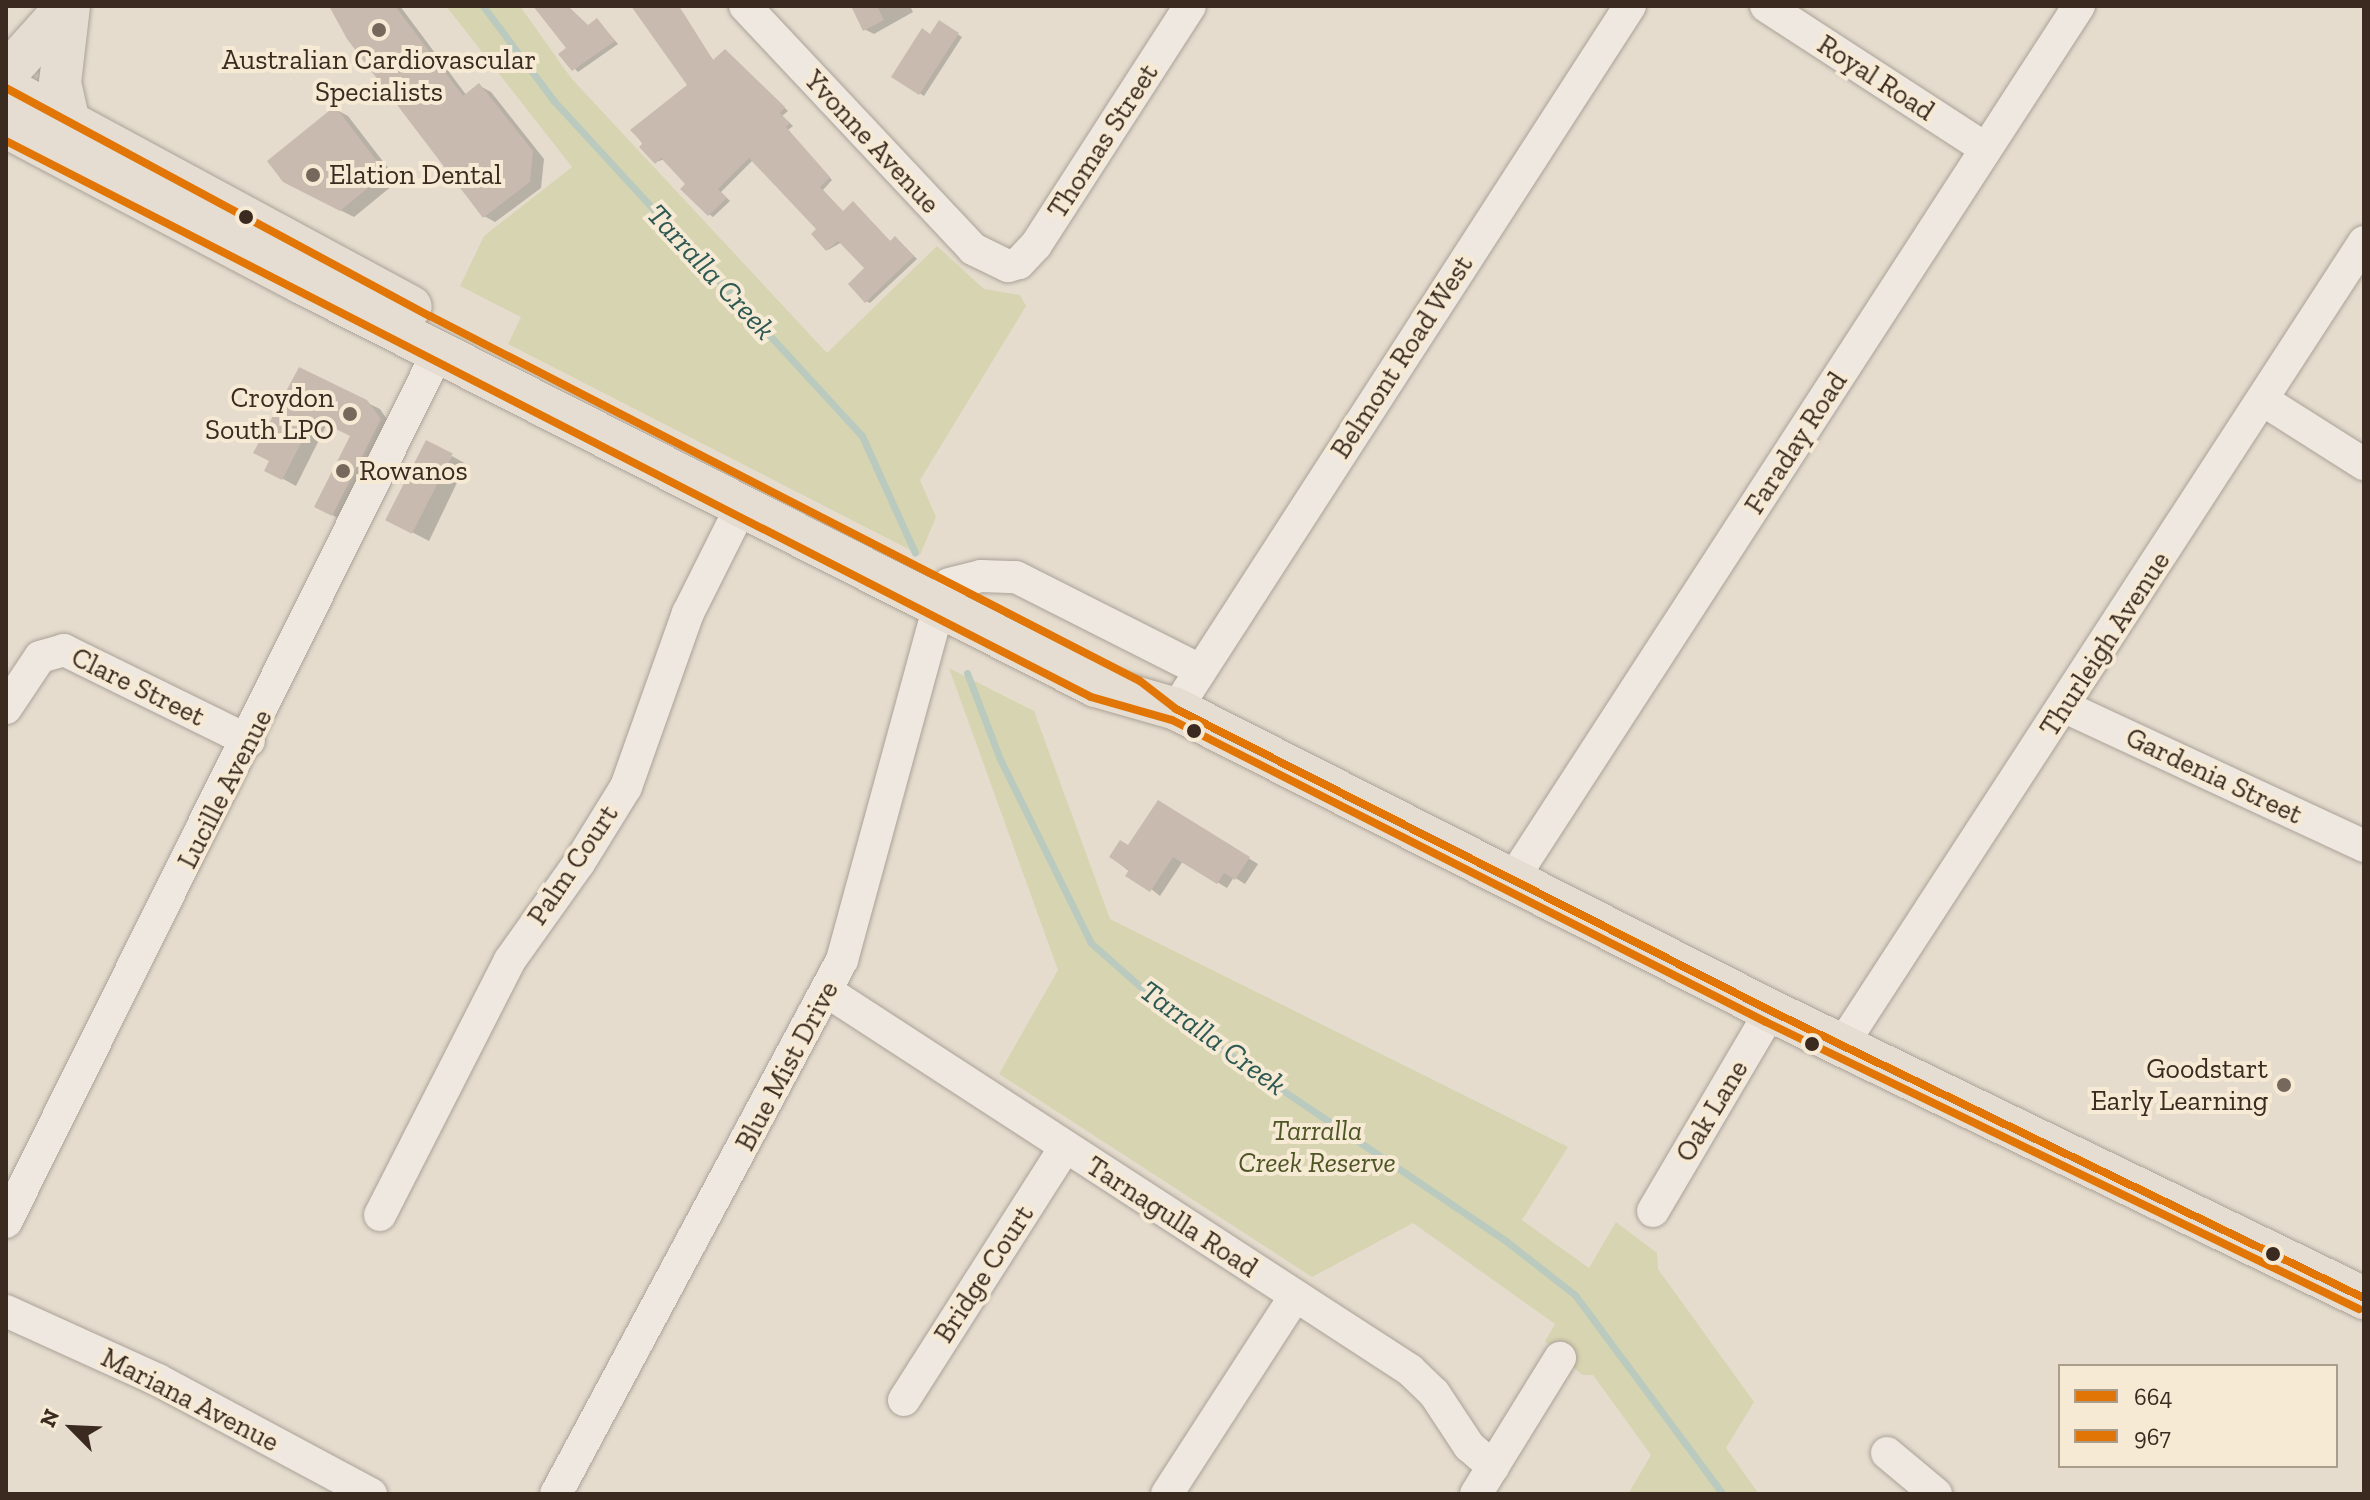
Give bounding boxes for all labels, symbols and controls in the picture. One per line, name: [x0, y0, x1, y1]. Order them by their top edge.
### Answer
marker: Australian Cardiovascular Specialists: [370, 21, 388, 39]
street label: Royal Road: [1811, 28, 1941, 128]
place label: Australian Cardiovascular Specialists: [222, 43, 536, 109]
street label: Thomas Street: [1041, 57, 1165, 225]
street label: Yvonne Avenue: [797, 63, 947, 221]
place label: Elation Dental: [329, 158, 502, 192]
marker: Elation Dental: [304, 166, 322, 184]
water label: Tarralla Creek: [639, 197, 783, 347]
unlabelled marker: [238, 209, 254, 225]
street label: Belmont Road West: [1324, 249, 1480, 465]
street label: Faraday Road: [1737, 365, 1855, 521]
place label: Croydon South LPO: [205, 381, 334, 447]
marker: Croydon South LPO: [341, 405, 359, 423]
place label: Rowanos: [359, 454, 468, 488]
marker: Rowanos: [334, 462, 352, 480]
street label: Thurleigh Avenue: [2032, 545, 2178, 743]
street label: Clare Street: [66, 640, 210, 734]
street label: Lucille Avenue: [170, 704, 280, 874]
street label: Gardenia Street: [2120, 720, 2308, 832]
unlabelled marker: [1186, 723, 1202, 739]
street label: Palm Court: [521, 799, 625, 931]
water label: Tarralla Creek: [1133, 973, 1293, 1103]
street label: Blue Mist Drive: [728, 976, 846, 1156]
unlabelled marker: [1804, 1036, 1820, 1052]
place label: Goodstart Early Learning: [2090, 1052, 2268, 1118]
street label: Oak Lane: [1669, 1054, 1755, 1168]
marker: Goodstart Early Learning: [2275, 1076, 2293, 1094]
park label: Tarralla Creek Reserve: [1238, 1114, 1396, 1180]
street label: Tarnagulla Road: [1080, 1149, 1264, 1285]
street label: Bridge Court: [927, 1199, 1041, 1349]
unlabelled marker: [2265, 1246, 2281, 1262]
street label: Mariana Avenue: [95, 1341, 285, 1459]
legend: [2058, 1364, 2338, 1468]
text: 664: [2134, 1382, 2172, 1411]
north arrow: [32, 1388, 112, 1468]
text: N: [34, 1405, 65, 1431]
text: 967: [2134, 1422, 2171, 1451]

